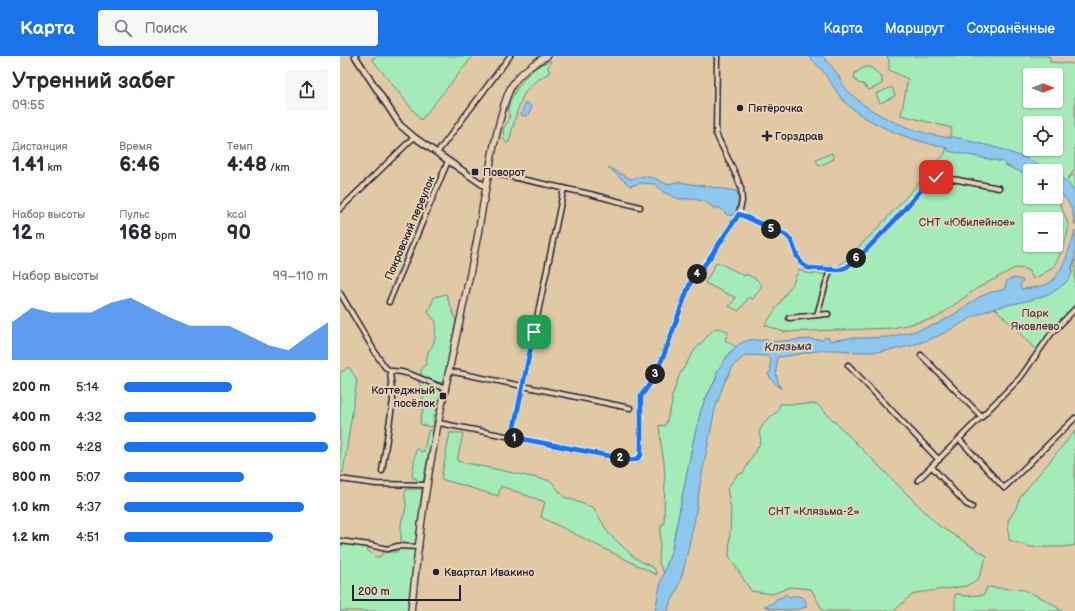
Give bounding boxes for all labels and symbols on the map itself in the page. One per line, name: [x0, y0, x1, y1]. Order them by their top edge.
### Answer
north arrow: [1023, 68, 1063, 108]
place label: Пятёрочка: [748, 102, 804, 115]
marker: Пятёрочка: [735, 103, 745, 113]
place label: Горздрав: [775, 130, 824, 143]
marker: Горздрав: [762, 131, 772, 141]
pin: [919, 160, 953, 194]
place label: Поворот: [483, 166, 525, 179]
marker: Поворот: [470, 167, 480, 177]
street label: Покровский переулок: [382, 174, 438, 282]
park label: СНТ «Юбилейное»: [919, 216, 1015, 229]
pin: 5: [761, 219, 781, 239]
pin: 6: [846, 248, 866, 268]
pin: 4: [687, 264, 707, 284]
park label: Парк Яковлево: [1011, 307, 1060, 333]
pin: [517, 315, 551, 349]
water label: Клязьма: [764, 339, 812, 355]
pin: 3: [645, 364, 665, 384]
place label: Коттеджный посёлок: [371, 384, 435, 410]
marker: Коттеджный посёлок: [438, 391, 448, 401]
pin: 1: [504, 428, 524, 448]
pin: 2: [610, 448, 630, 468]
park label: СНТ «Клязьма-2»: [768, 505, 860, 518]
place label: Квартал Ивакино: [444, 566, 535, 579]
marker: Квартал Ивакино: [431, 567, 441, 577]
scale bar: [352, 583, 461, 602]

